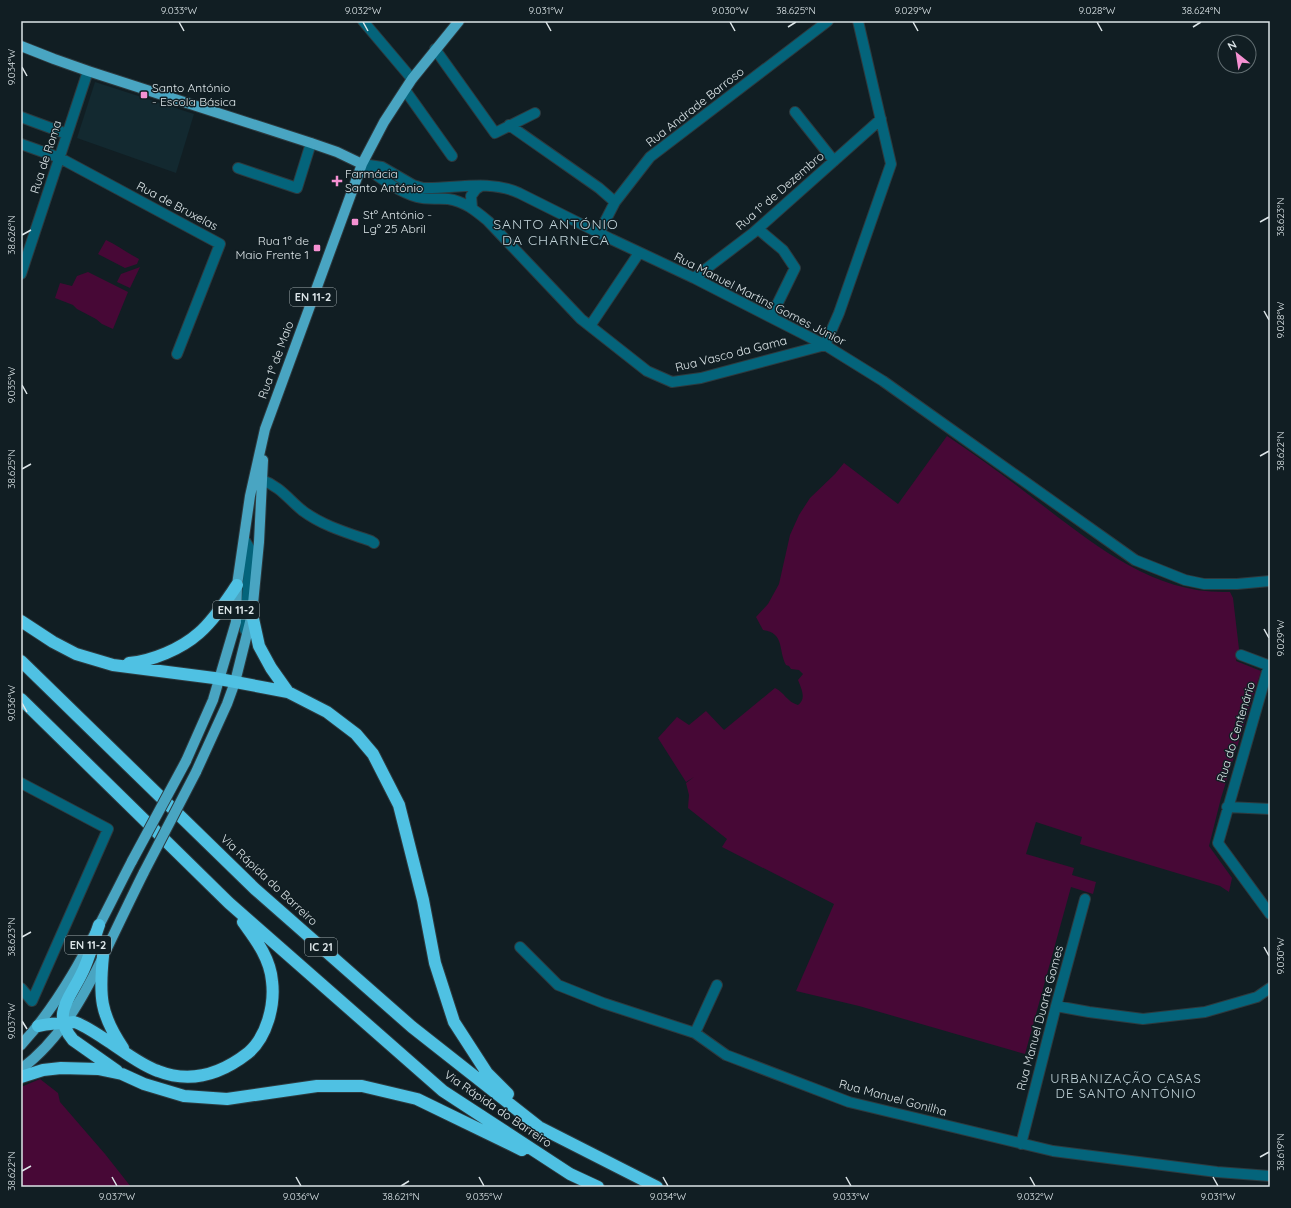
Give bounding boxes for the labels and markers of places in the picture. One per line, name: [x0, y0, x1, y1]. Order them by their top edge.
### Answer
place label: Santo António - Escola Básica: [152, 80, 236, 109]
marker: Santo António - Escola Básica: [139, 90, 149, 100]
place label: Farmácia Santo António: [345, 166, 423, 195]
marker: Farmácia Santo António: [332, 176, 342, 186]
place label: Stº António - Lgº 25 Abril: [363, 207, 432, 236]
marker: Stº António - Lgº 25 Abril: [350, 217, 360, 227]
place label: Rua 1º de Maio Frente 1: [235, 233, 309, 262]
marker: Rua 1º de Maio Frente 1: [312, 243, 322, 253]

